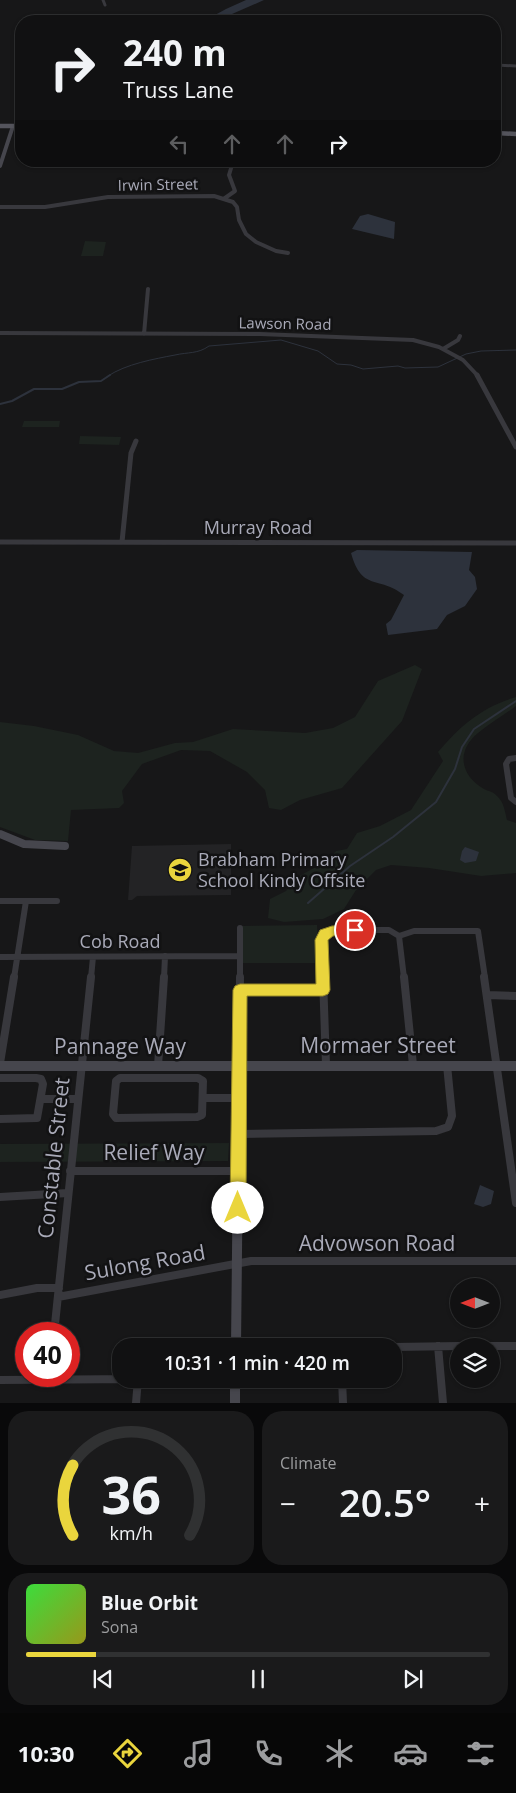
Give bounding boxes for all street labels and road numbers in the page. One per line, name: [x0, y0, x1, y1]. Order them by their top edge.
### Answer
street label: Irwin Street: [117, 173, 199, 195]
street label: Lawson Road: [238, 312, 332, 334]
street label: Murray Road: [204, 515, 312, 539]
street label: Cob Road: [80, 929, 160, 953]
street label: Mormaer Street: [300, 1031, 456, 1059]
street label: Pannage Way: [54, 1032, 186, 1060]
street label: Constable Street: [31, 1076, 75, 1240]
street label: Relief Way: [103, 1138, 205, 1166]
street label: Advowson Road: [299, 1229, 455, 1257]
street label: Sulong Road: [82, 1238, 207, 1286]

